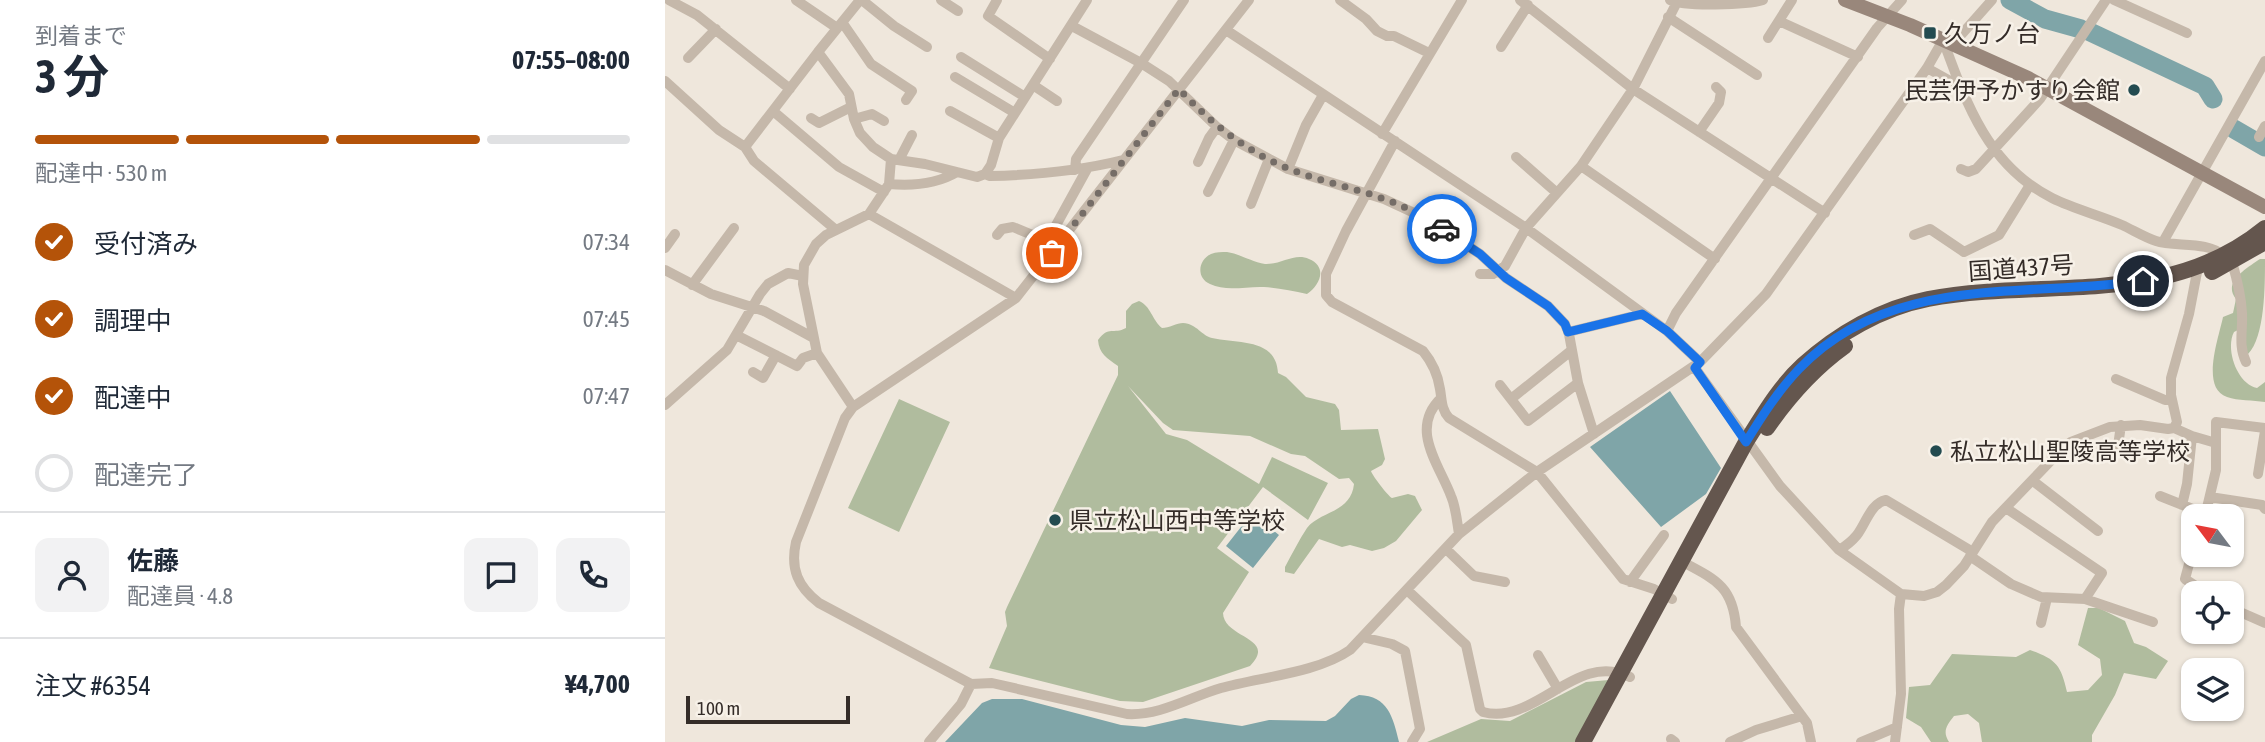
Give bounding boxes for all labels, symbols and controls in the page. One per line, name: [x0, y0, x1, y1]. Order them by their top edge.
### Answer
place label: 久万ノ台: [1944, 20, 2040, 47]
text: 到着まで: [35, 23, 127, 49]
marker: 久万ノ台: [1922, 25, 1938, 41]
text: 07:55–08:00: [512, 45, 630, 75]
text: 3 分: [35, 50, 109, 103]
place label: 民芸伊予かすり会館: [1904, 77, 2120, 104]
marker: 民芸伊予かすり会館: [2126, 82, 2142, 98]
text: 配達中 · 530 m: [35, 160, 167, 186]
courier: [1407, 194, 1477, 264]
icon: car: [1423, 210, 1461, 248]
icon: check: [35, 223, 73, 261]
pin: [1022, 223, 1082, 283]
text: 受付済み: [94, 229, 198, 259]
text: 07:34: [583, 229, 630, 255]
icon: bag: [1033, 234, 1071, 272]
street label: 国道437号: [1967, 251, 2075, 285]
pin: [2113, 251, 2173, 311]
icon: home: [2124, 262, 2162, 300]
icon: check: [35, 300, 73, 338]
text: 調理中: [94, 306, 172, 336]
text: 07:45: [583, 306, 630, 332]
icon: check: [35, 377, 73, 415]
text: 配達中: [94, 383, 172, 413]
text: 07:47: [583, 383, 630, 409]
place label: 私立松山聖陵高等学校: [1950, 438, 2190, 465]
marker: 私立松山聖陵高等学校: [1928, 443, 1944, 459]
text: 配達完了: [94, 460, 198, 490]
north arrow: [2181, 504, 2243, 567]
map controls: [2181, 504, 2244, 721]
place label: 県立松山西中等学校: [1069, 507, 1285, 534]
marker: 県立松山西中等学校: [1047, 512, 1063, 528]
button: person: [35, 538, 109, 612]
button: chat: [464, 538, 538, 612]
button: phone: [556, 538, 630, 612]
text: 佐藤: [127, 546, 179, 576]
button: locate: [2181, 581, 2244, 644]
text: 配達員 · 4.8: [127, 583, 233, 609]
button: layers: [2181, 658, 2244, 721]
text: ¥4,700: [565, 669, 630, 699]
text: 注文 #6354: [35, 671, 151, 701]
scale bar: [686, 693, 851, 725]
text: 100 m: [697, 697, 740, 719]

